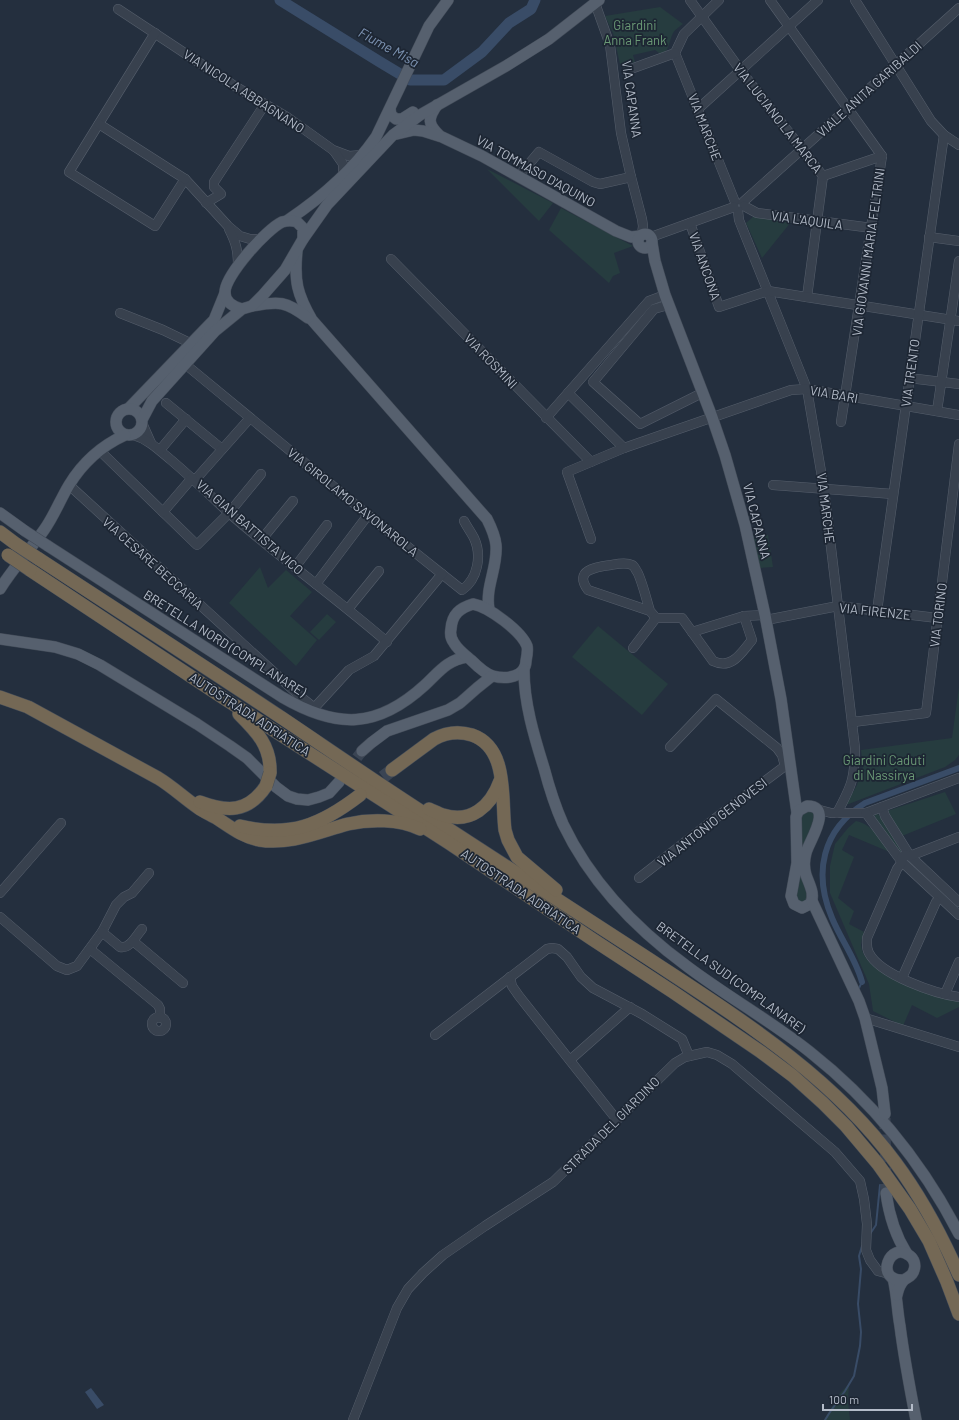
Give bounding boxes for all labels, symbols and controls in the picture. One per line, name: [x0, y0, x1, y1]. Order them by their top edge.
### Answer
park label: Giardini Anna Frank: [603, 17, 667, 48]
water label: Fiume Misa: [356, 23, 422, 71]
street label: VIALE ANITA GARIBALDI: [813, 38, 925, 140]
street label: VIA NICOLA ABBAGNANO: [180, 46, 308, 136]
street label: VIA CAPANNA: [619, 59, 645, 139]
street label: VIA LUCIANO LA MARCA: [730, 60, 826, 176]
street label: VIA MARCHE: [685, 91, 725, 163]
street label: VIA TOMMASO D'AQUINO: [474, 132, 598, 210]
street label: VIA GIOVANNI MARIA FELTRINI: [848, 167, 888, 337]
street label: VIA L'AQUILA: [770, 207, 844, 233]
street label: VIA ANCONA: [686, 230, 724, 302]
street label: VIA ROSMINI: [461, 330, 521, 392]
street label: VIA TRENTO: [897, 338, 923, 408]
street label: VIA BARI: [809, 382, 859, 406]
street label: VIA GIROLAMO SAVONAROLA: [284, 444, 422, 560]
street label: VIA MARCHE: [814, 472, 838, 544]
street label: VIA GIAN BATTISTA VICO: [193, 476, 307, 578]
street label: VIA CAPANNA: [740, 481, 774, 561]
street label: VIA CESARE BECCARIA: [99, 514, 207, 613]
street label: VIA TORINO: [926, 582, 950, 648]
street label: BRETELLA NORD (COMPLANARE): [141, 586, 310, 700]
street label: VIA FIRENZE: [838, 599, 912, 623]
street label: AUTOSTRADA ADRIATICA: [186, 669, 314, 759]
park label: Giardini Caduti di Nassirya: [843, 752, 925, 783]
street label: VIA ANTONIO GENOVESI: [654, 774, 770, 870]
street label: AUTOSTRADA ADRIATICA: [458, 845, 584, 937]
street label: BRETELLA SUD (COMPLANARE): [654, 918, 809, 1037]
street label: STRADA DEL GIARDINO: [559, 1073, 663, 1177]
scale bar: [823, 1386, 912, 1412]
text: 100 m: [829, 1392, 859, 1406]

